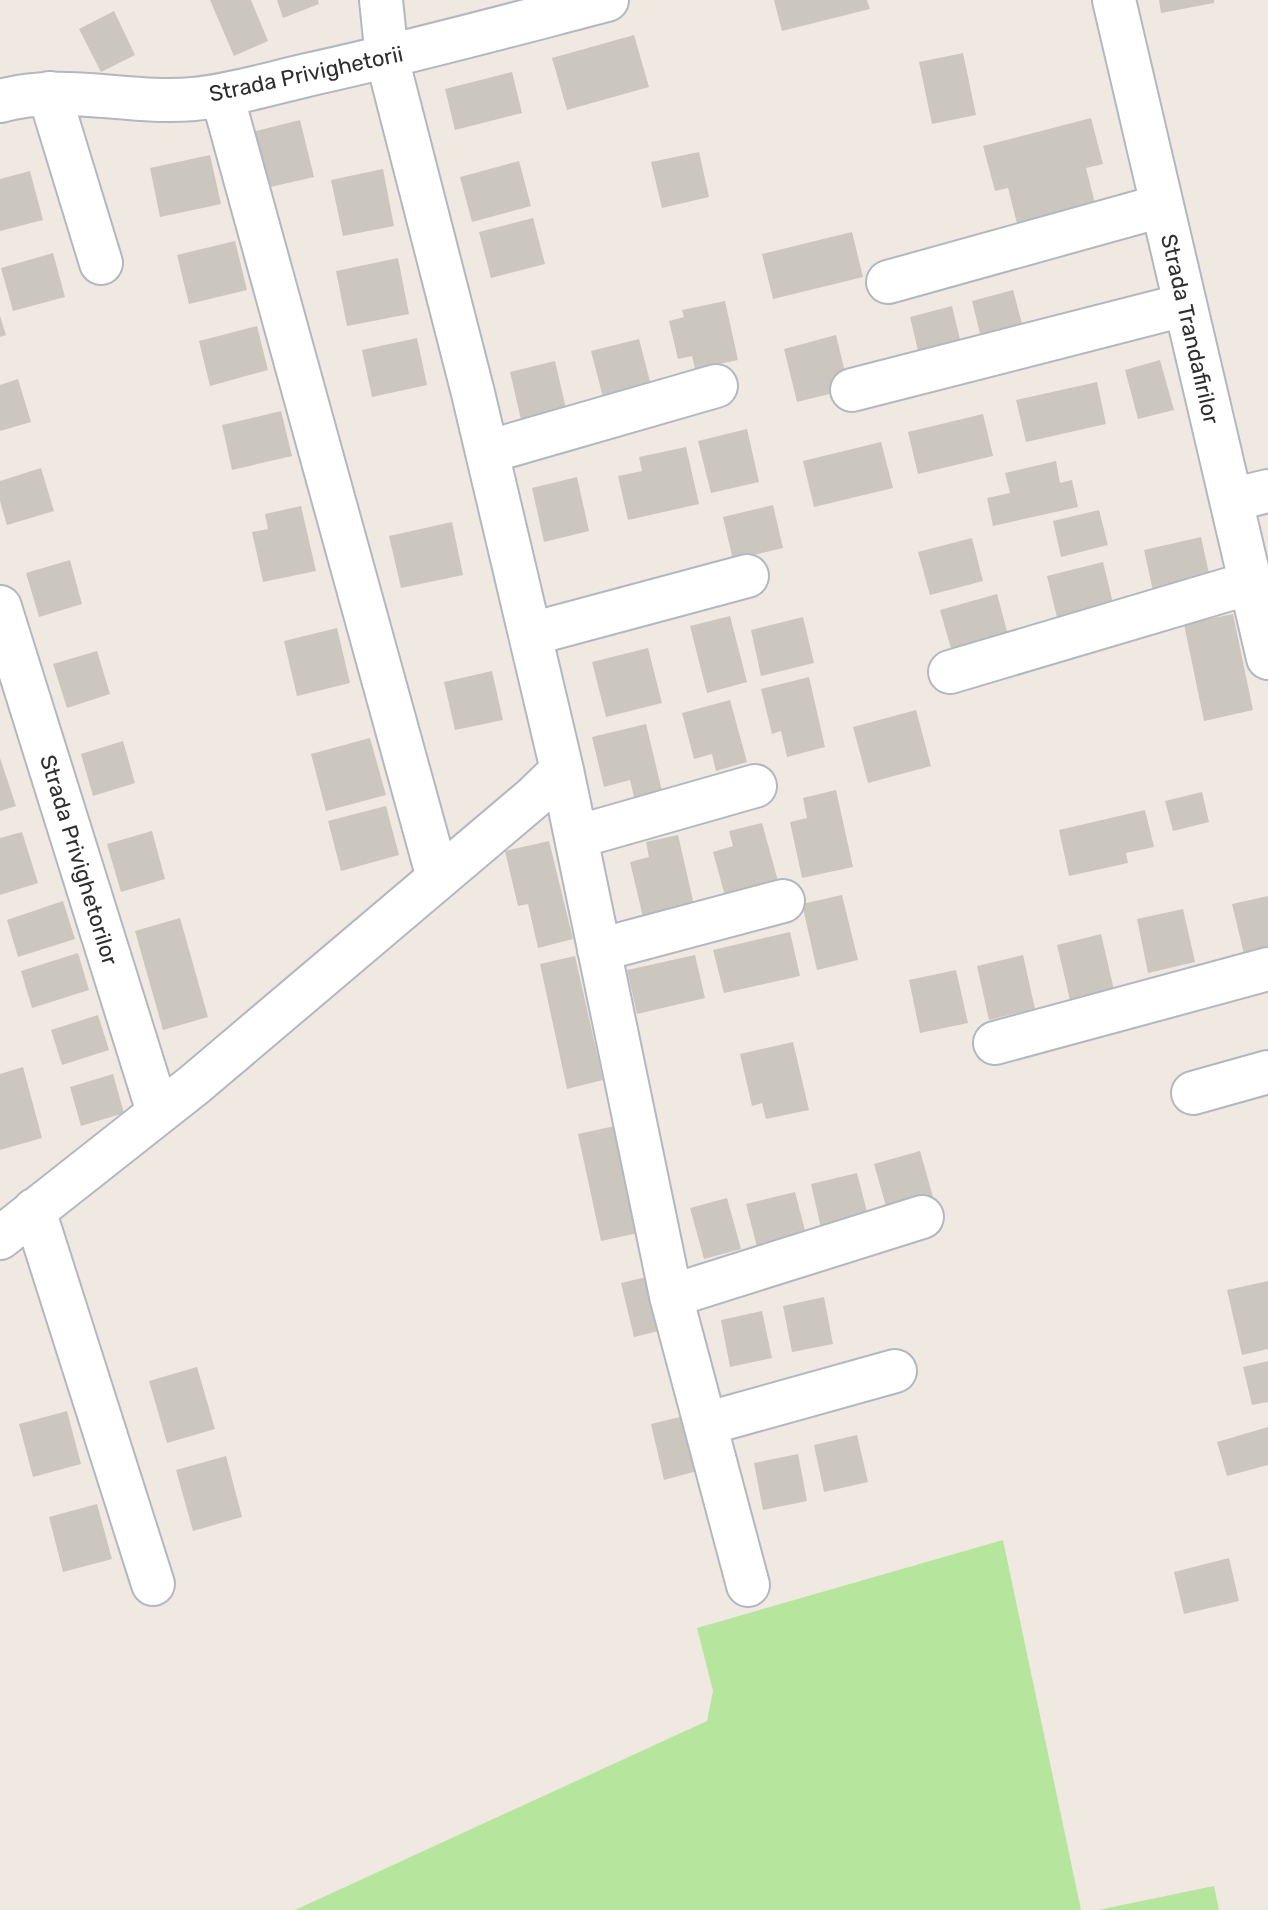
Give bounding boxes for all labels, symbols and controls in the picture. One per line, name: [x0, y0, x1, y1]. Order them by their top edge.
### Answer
street label: Strada Privighetorii: [207, 40, 405, 108]
street label: Strada Trandafirilor: [1155, 231, 1225, 427]
street label: Strada Privighetorilor: [34, 752, 124, 969]

